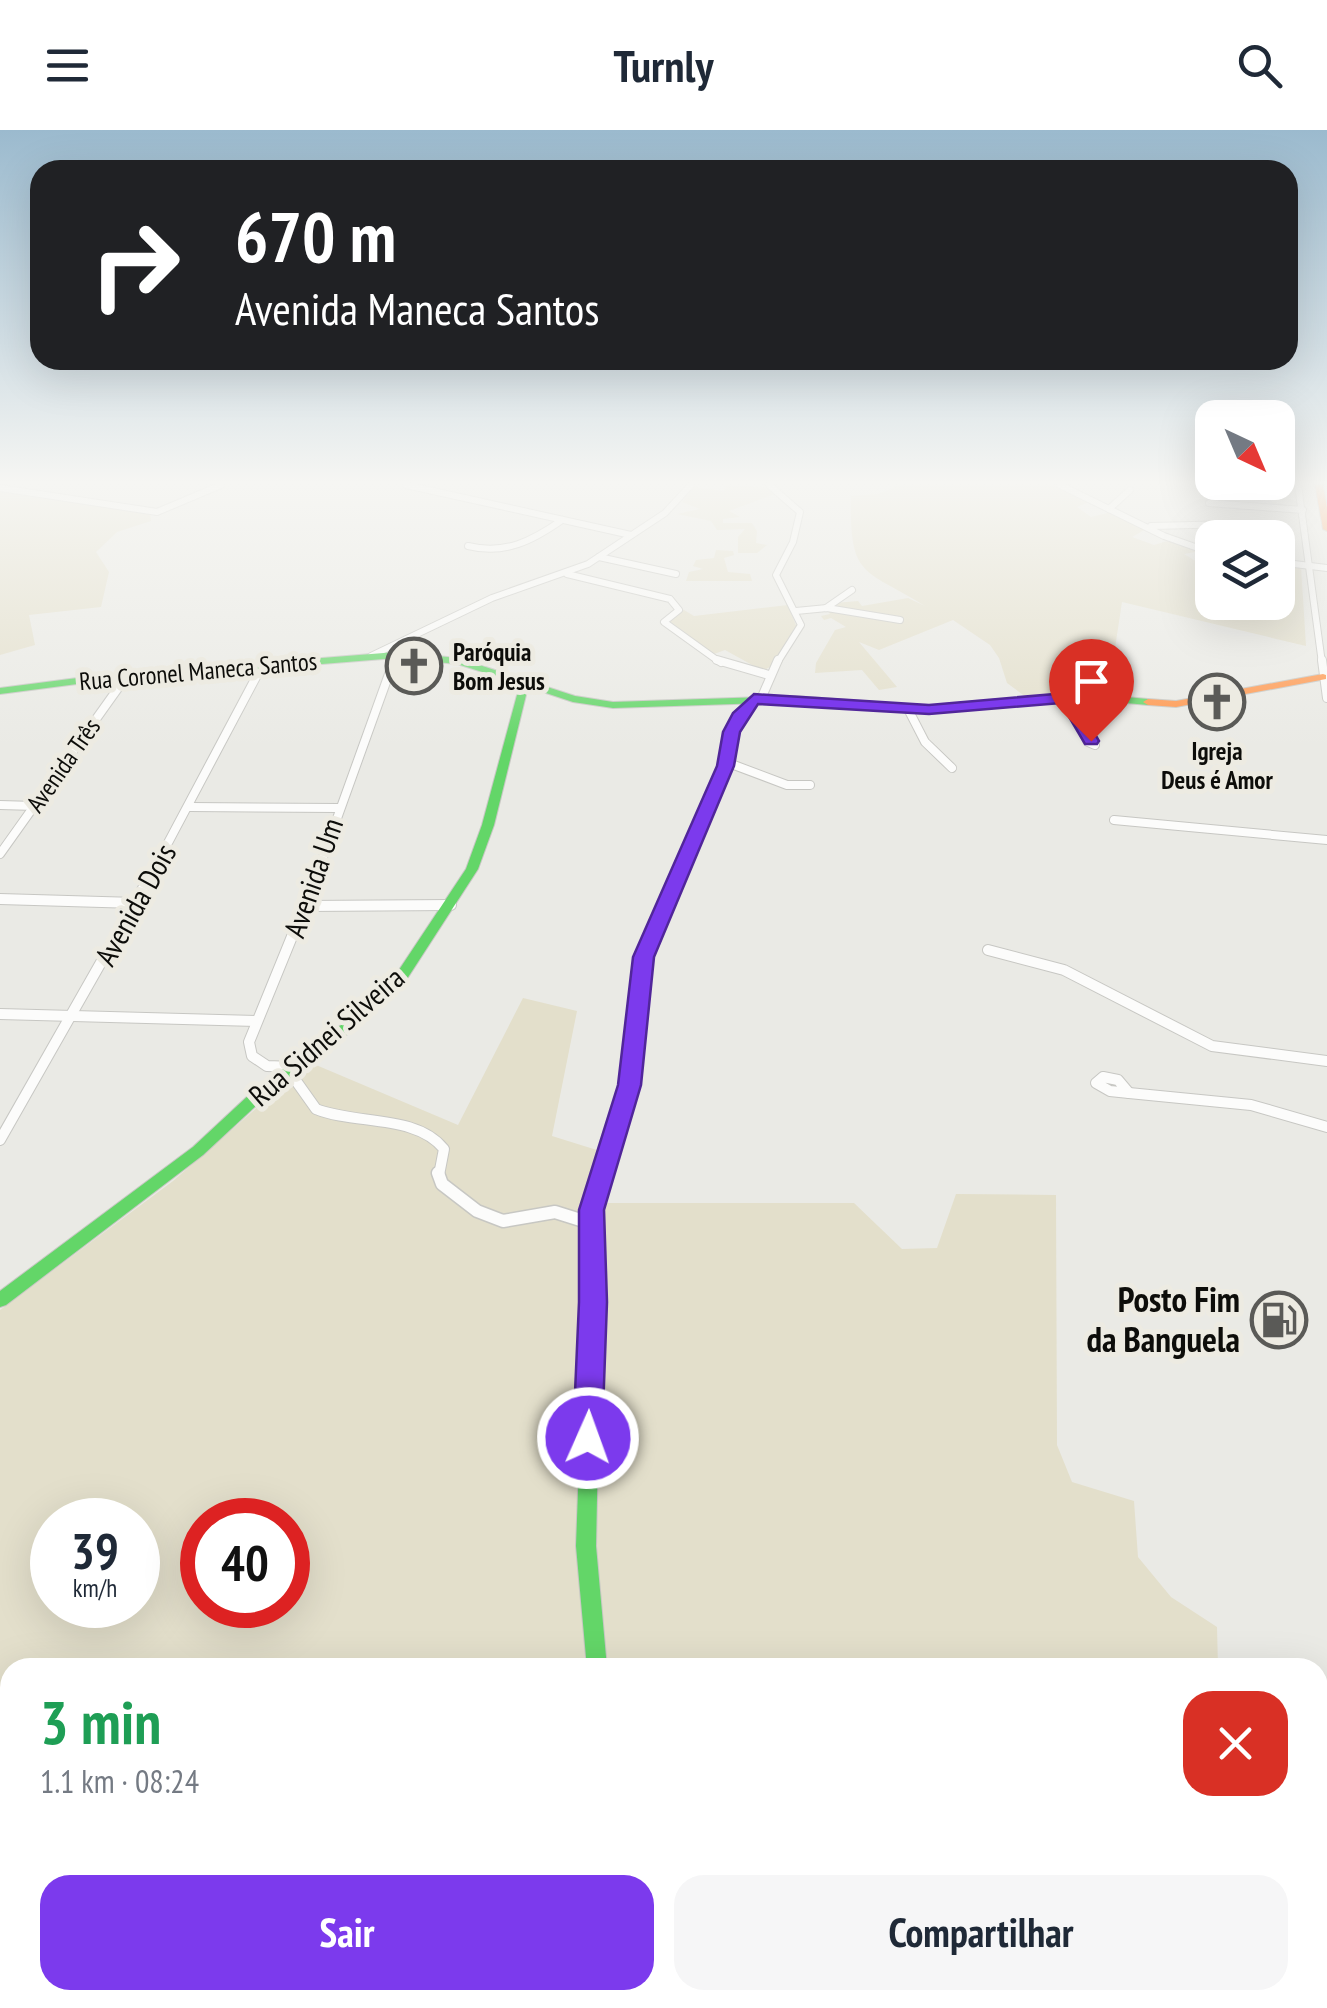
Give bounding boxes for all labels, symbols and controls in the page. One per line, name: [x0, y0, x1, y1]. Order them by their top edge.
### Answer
text: Turnly: [614, 36, 713, 94]
icon: menu: [40, 38, 95, 93]
icon: search: [1232, 38, 1287, 93]
text: 670 m: [235, 191, 396, 281]
icon: right: [70, 200, 200, 330]
text: Avenida Maneca Santos: [235, 279, 599, 337]
north arrow: [1195, 400, 1295, 500]
map controls: [1195, 400, 1295, 620]
button: layers: [1195, 520, 1295, 620]
church icon: Paróquia Bom Jesus: [384, 636, 444, 696]
place label: Paróquia Bom Jesus: [453, 636, 545, 697]
pin: [1049, 639, 1134, 742]
street label: Rua Coronel Maneca Santos: [78, 645, 318, 697]
icon: arrive: [1064, 654, 1119, 709]
church icon: Igreja Deus é Amor: [1187, 672, 1247, 732]
street label: Avenida Três: [19, 712, 107, 818]
place label: Igreja Deus é Amor: [1161, 735, 1273, 796]
street label: Avenida Um: [274, 813, 351, 942]
street label: Avenida Dois: [85, 836, 184, 972]
street label: Rua Sidnei Silveira: [240, 958, 412, 1114]
place label: Posto Fim da Banguela: [1086, 1276, 1240, 1362]
fuel station icon: Posto Fim da Banguela: [1249, 1290, 1309, 1350]
position arrow: [536, 1386, 640, 1490]
speed limit sign: 40: [180, 1498, 310, 1628]
text: 39: [71, 1518, 119, 1583]
text: km/h: [73, 1572, 117, 1604]
text: 3 min: [40, 1683, 161, 1761]
button: close: [1183, 1691, 1288, 1796]
text: 1.1 km · 08:24: [40, 1760, 199, 1802]
button: Sair: [40, 1875, 654, 1990]
button: Compartilhar: [674, 1875, 1288, 1990]

